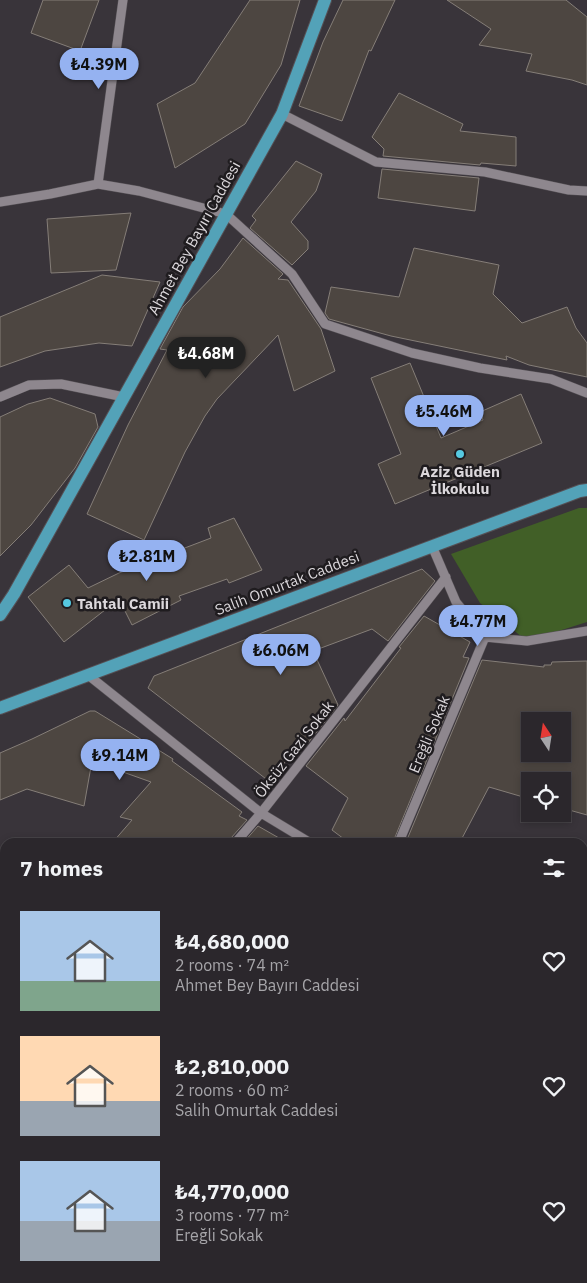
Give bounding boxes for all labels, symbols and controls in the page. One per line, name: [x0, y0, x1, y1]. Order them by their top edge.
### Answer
pin: ₺4.39M: [58, 48, 140, 90]
text: ₺4.39M: [71, 54, 127, 74]
street label: Ahmet Bey Bayırı Caddesi: [144, 158, 244, 318]
pin: ₺4.68M: [165, 336, 247, 379]
text: ₺4.68M: [178, 343, 234, 363]
pin: ₺5.46M: [403, 394, 485, 437]
text: ₺5.46M: [416, 401, 472, 421]
marker: Aziz Güden İlkokulu: [454, 448, 466, 460]
place label: Aziz Güden İlkokulu: [420, 462, 500, 498]
pin: ₺2.81M: [106, 540, 188, 582]
text: ₺2.81M: [119, 546, 175, 566]
street label: Salih Omurtak Caddesi: [212, 547, 362, 619]
place label: Tahtalı Camii: [77, 594, 169, 613]
marker: Tahtalı Camii: [61, 597, 73, 609]
pin: ₺4.77M: [437, 604, 519, 647]
text: ₺4.77M: [450, 611, 506, 631]
pin: ₺6.06M: [240, 634, 322, 676]
text: ₺6.06M: [253, 640, 309, 660]
street label: Ereğli Sokak: [404, 692, 454, 776]
street label: Öksüz Gazi Sokak: [250, 696, 338, 801]
north arrow: [521, 712, 571, 762]
map controls: [521, 712, 571, 822]
pin: ₺9.14M: [79, 738, 161, 781]
text: ₺9.14M: [92, 745, 148, 765]
button: locate: [521, 772, 571, 822]
text: 7 homes: [20, 854, 103, 882]
icon: filters: [540, 854, 568, 882]
text: ₺4,680,000: [175, 927, 289, 955]
icon: home: [60, 931, 120, 991]
icon: heart: [540, 947, 568, 975]
text: 2 rooms · 74 m²: [175, 955, 289, 975]
text: Ahmet Bey Bayırı Caddesi: [175, 975, 360, 995]
text: ₺2,810,000: [175, 1052, 289, 1080]
icon: home: [60, 1056, 120, 1116]
icon: heart: [540, 1072, 568, 1100]
text: 2 rooms · 60 m²: [175, 1080, 289, 1100]
text: Salih Omurtak Caddesi: [175, 1100, 338, 1120]
text: ₺4,770,000: [175, 1177, 289, 1205]
icon: home: [60, 1181, 120, 1241]
icon: heart: [540, 1197, 568, 1225]
text: 3 rooms · 77 m²: [175, 1205, 289, 1225]
text: Ereğli Sokak: [175, 1225, 263, 1245]

